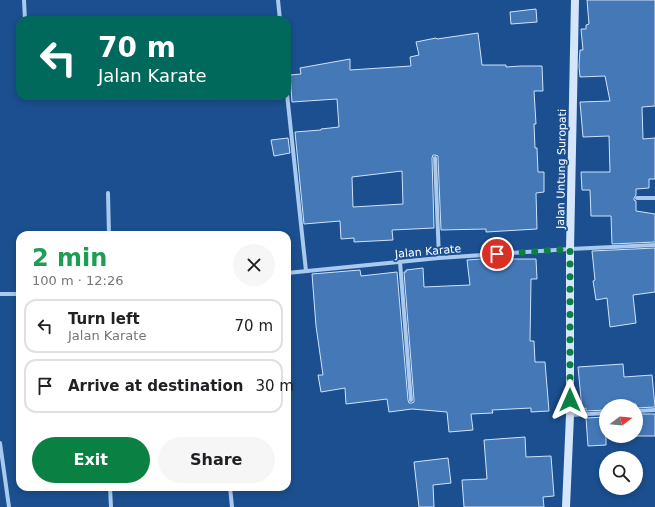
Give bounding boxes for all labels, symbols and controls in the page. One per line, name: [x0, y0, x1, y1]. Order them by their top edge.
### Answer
text: 70 m: [98, 31, 176, 64]
icon: left: [32, 32, 84, 84]
text: Jalan Karate: [98, 65, 207, 86]
street label: Jalan Untung Suropati: [554, 109, 569, 230]
pin: [480, 237, 514, 271]
street label: Jalan Karate: [393, 242, 462, 261]
icon: arrive: [486, 243, 508, 265]
text: 2 min: [32, 244, 107, 272]
button: close: [233, 244, 275, 286]
text: 100 m · 12:26: [32, 273, 123, 288]
text: Turn left: [68, 310, 140, 328]
icon: left: [34, 315, 56, 337]
text: 70 m: [235, 317, 273, 335]
text: Jalan Karate: [68, 328, 146, 343]
icon: arrive: [34, 375, 56, 397]
text: Arrive at destination: [68, 377, 243, 395]
text: 30 m: [255, 377, 294, 395]
position arrow: [549, 379, 591, 421]
north arrow: [599, 399, 643, 443]
map controls: [599, 399, 643, 495]
button: Exit: [32, 437, 150, 483]
button: Share: [158, 437, 275, 483]
button: search: [599, 451, 643, 495]

